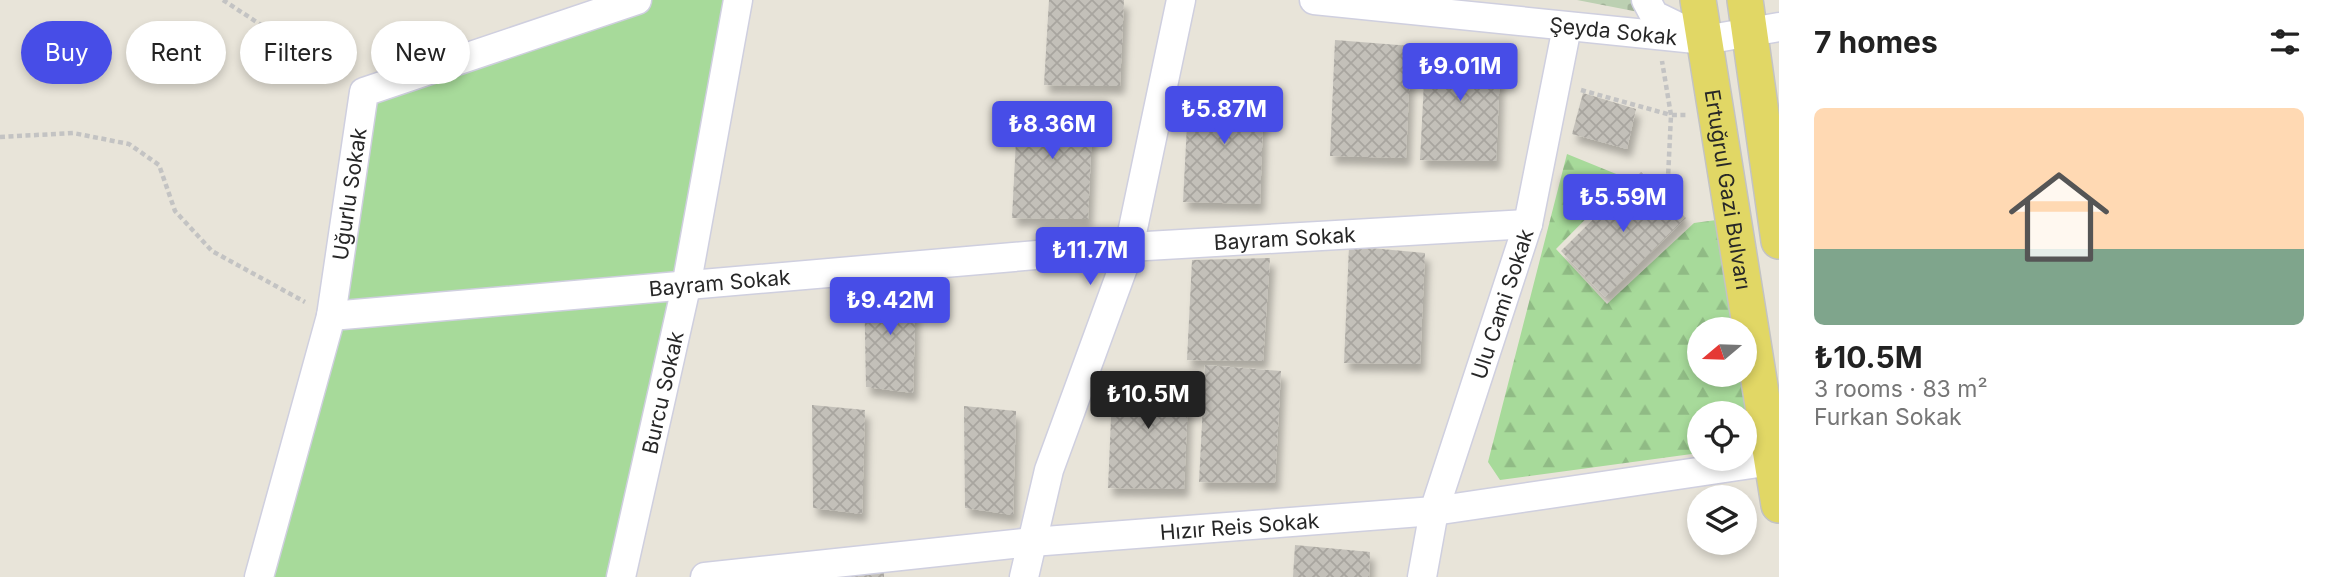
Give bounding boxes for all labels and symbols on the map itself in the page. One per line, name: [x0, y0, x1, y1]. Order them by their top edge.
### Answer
street label: Şeyda Sokak: [1548, 12, 1679, 50]
pin: ₺9.01M: [1403, 43, 1517, 103]
pin: ₺5.87M: [1167, 86, 1281, 146]
street label: Ertuğrul Gazi Bulvarı: [1700, 88, 1757, 292]
pin: ₺8.36M: [995, 102, 1109, 161]
street label: Uğurlu Sokak: [327, 126, 371, 262]
pin: ₺5.59M: [1566, 174, 1680, 234]
street label: Bayram Sokak: [1213, 221, 1357, 255]
street label: Ulu Cami Sokak: [1466, 225, 1538, 382]
pin: ₺11.7M: [1033, 228, 1147, 287]
street label: Bayram Sokak: [648, 264, 792, 301]
pin: ₺9.42M: [833, 278, 947, 337]
north arrow: [1687, 317, 1757, 387]
street label: Burcu Sokak: [636, 328, 688, 456]
pin: ₺10.5M: [1091, 372, 1205, 431]
street label: Hızır Reis Sokak: [1159, 507, 1321, 545]

